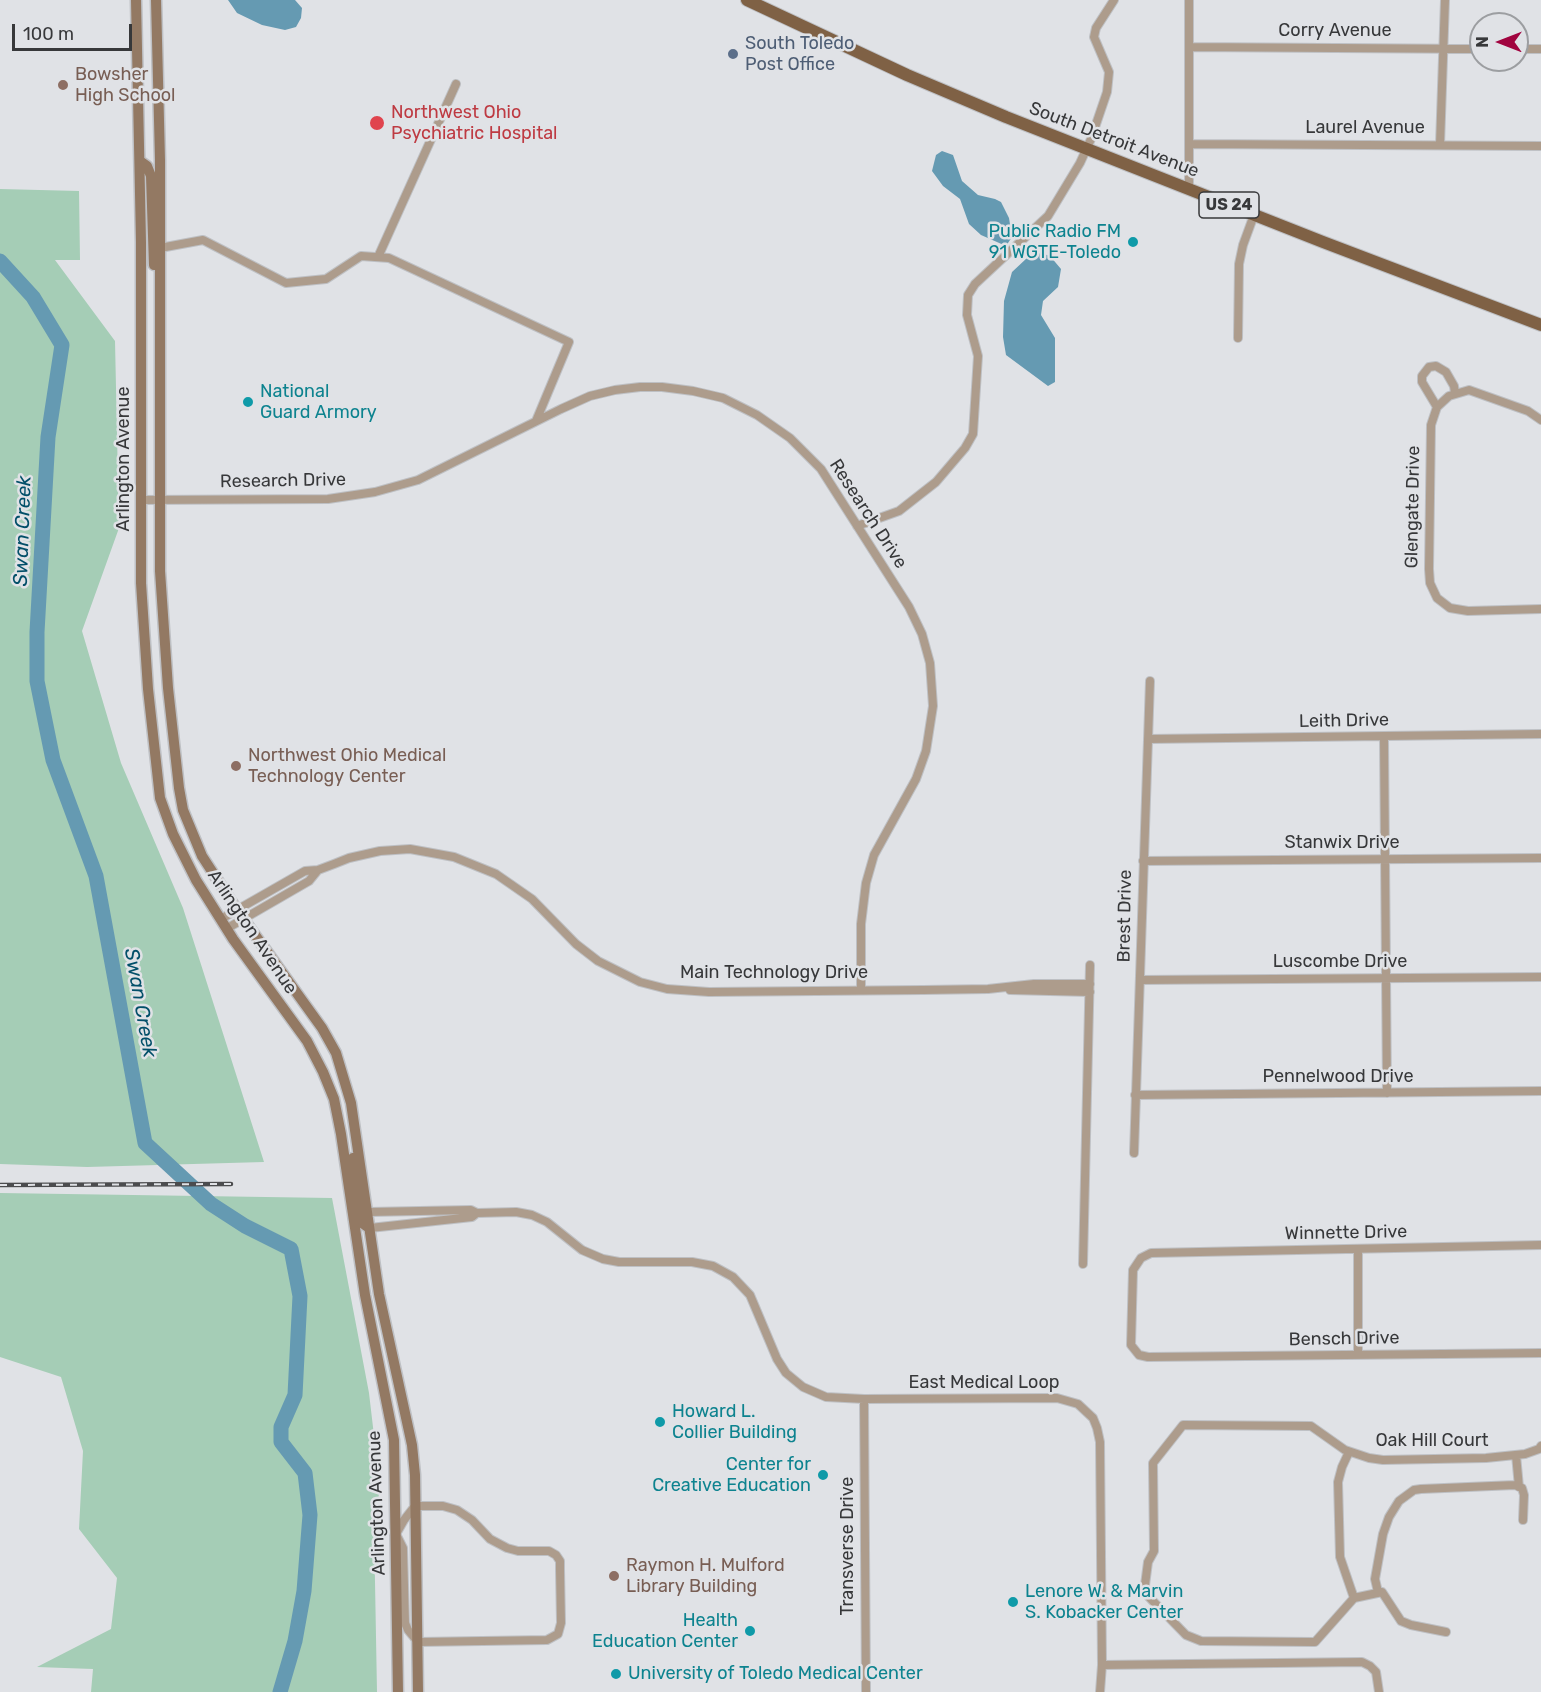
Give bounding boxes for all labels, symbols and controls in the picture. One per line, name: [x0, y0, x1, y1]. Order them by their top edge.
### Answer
scale bar: [15, 12, 135, 50]
north arrow: [1469, 12, 1529, 72]
street label: Corry Avenue: [1278, 20, 1392, 42]
text: 100 m: [23, 23, 74, 45]
place label: South Toledo Post Office: [745, 33, 854, 76]
text: N: [1473, 36, 1492, 48]
marker: South Toledo Post Office: [726, 47, 740, 61]
place label: Bowsher High School: [75, 64, 175, 106]
marker: Bowsher High School: [56, 78, 70, 92]
street label: South Detroit Avenue: [1026, 98, 1202, 182]
place label: Northwest Ohio Psychiatric Hospital: [391, 102, 557, 144]
marker: Northwest Ohio Psychiatric Hospital: [368, 114, 386, 132]
street label: Laurel Avenue: [1305, 117, 1425, 139]
road number: US 24: [1199, 192, 1259, 218]
place label: Public Radio FM 91 WGTE-Toledo: [988, 221, 1121, 264]
marker: Public Radio FM 91 WGTE-Toledo: [1126, 235, 1140, 249]
place label: National Guard Armory: [260, 381, 377, 424]
street label: Arlington Avenue: [113, 386, 135, 532]
marker: National Guard Armory: [241, 395, 255, 409]
street label: Glengate Drive: [1401, 445, 1425, 569]
street label: Research Drive: [825, 455, 911, 573]
street label: Research Drive: [220, 469, 346, 493]
water label: Swan Creek: [9, 475, 37, 587]
street label: Leith Drive: [1299, 709, 1389, 733]
place label: Northwest Ohio Medical Technology Center: [248, 745, 446, 788]
marker: Northwest Ohio Medical Technology Center: [229, 759, 243, 773]
street label: Stanwix Drive: [1284, 832, 1400, 854]
street label: Arlington Avenue: [203, 866, 301, 998]
street label: Brest Drive: [1113, 869, 1137, 963]
water label: Swan Creek: [119, 946, 161, 1060]
street label: Luscombe Drive: [1273, 951, 1407, 973]
street label: Main Technology Drive: [680, 962, 868, 984]
street label: Pennelwood Drive: [1262, 1066, 1414, 1088]
street label: Winnette Drive: [1285, 1221, 1407, 1245]
street label: Bensch Drive: [1288, 1327, 1400, 1351]
street label: East Medical Loop: [909, 1372, 1059, 1394]
place label: Howard L. Collier Building: [672, 1401, 797, 1444]
marker: Howard L. Collier Building: [653, 1415, 667, 1429]
street label: Arlington Avenue: [364, 1430, 390, 1576]
street label: Oak Hill Court: [1375, 1430, 1489, 1452]
place label: Center for Creative Education: [652, 1454, 811, 1496]
marker: Center for Creative Education: [816, 1468, 830, 1482]
street label: Transverse Drive: [837, 1477, 859, 1615]
place label: Raymon H. Mulford Library Building: [626, 1555, 785, 1598]
marker: Raymon H. Mulford Library Building: [607, 1569, 621, 1583]
place label: Lenore W. & Marvin S. Kobacker Center: [1025, 1581, 1183, 1624]
marker: Lenore W. & Marvin S. Kobacker Center: [1006, 1595, 1020, 1609]
place label: Health Education Center: [592, 1610, 738, 1652]
marker: Health Education Center: [743, 1624, 757, 1638]
place label: University of Toledo Medical Center: [628, 1663, 923, 1685]
marker: University of Toledo Medical Center: [609, 1667, 623, 1681]

